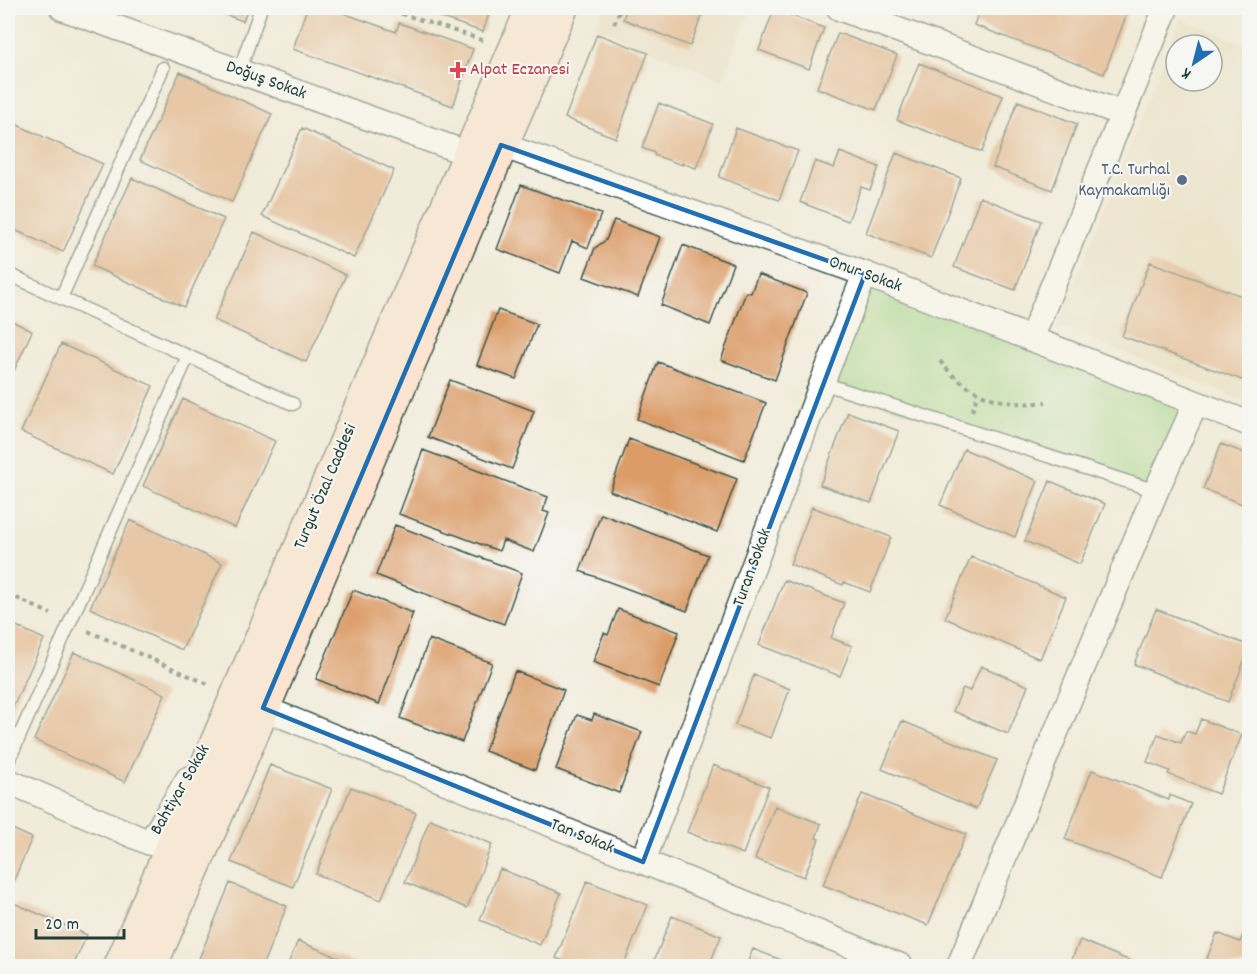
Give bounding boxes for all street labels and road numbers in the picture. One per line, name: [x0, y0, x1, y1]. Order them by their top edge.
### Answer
street label: Doğuş Sokak: [222, 55, 310, 107]
street label: Onur Sokak: [825, 250, 905, 300]
street label: Turgut Özal Caddesi: [288, 420, 364, 554]
street label: Turan Sokak: [727, 525, 779, 611]
street label: Bahtiyar Sokak: [145, 740, 217, 840]
street label: Tan Sokak: [546, 813, 618, 861]

